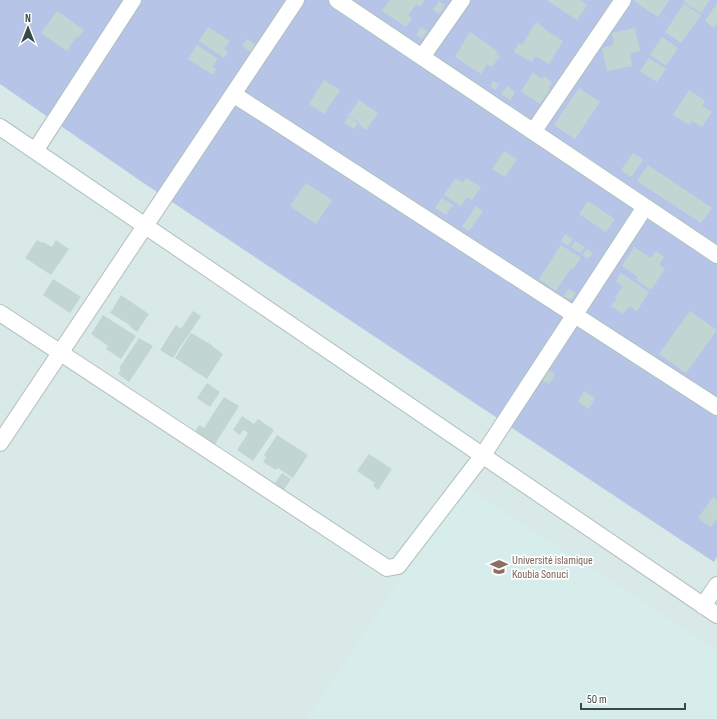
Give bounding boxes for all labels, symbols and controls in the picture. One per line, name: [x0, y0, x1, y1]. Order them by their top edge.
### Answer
north arrow: [8, 8, 48, 48]
text: N: [25, 12, 31, 25]
place label: Université islamique Koubia Sonuci: [512, 553, 593, 582]
school or university icon: Université islamique Koubia Sonuci: [489, 557, 509, 577]
scale bar: [581, 685, 685, 711]
text: 50 m: [587, 692, 607, 707]

